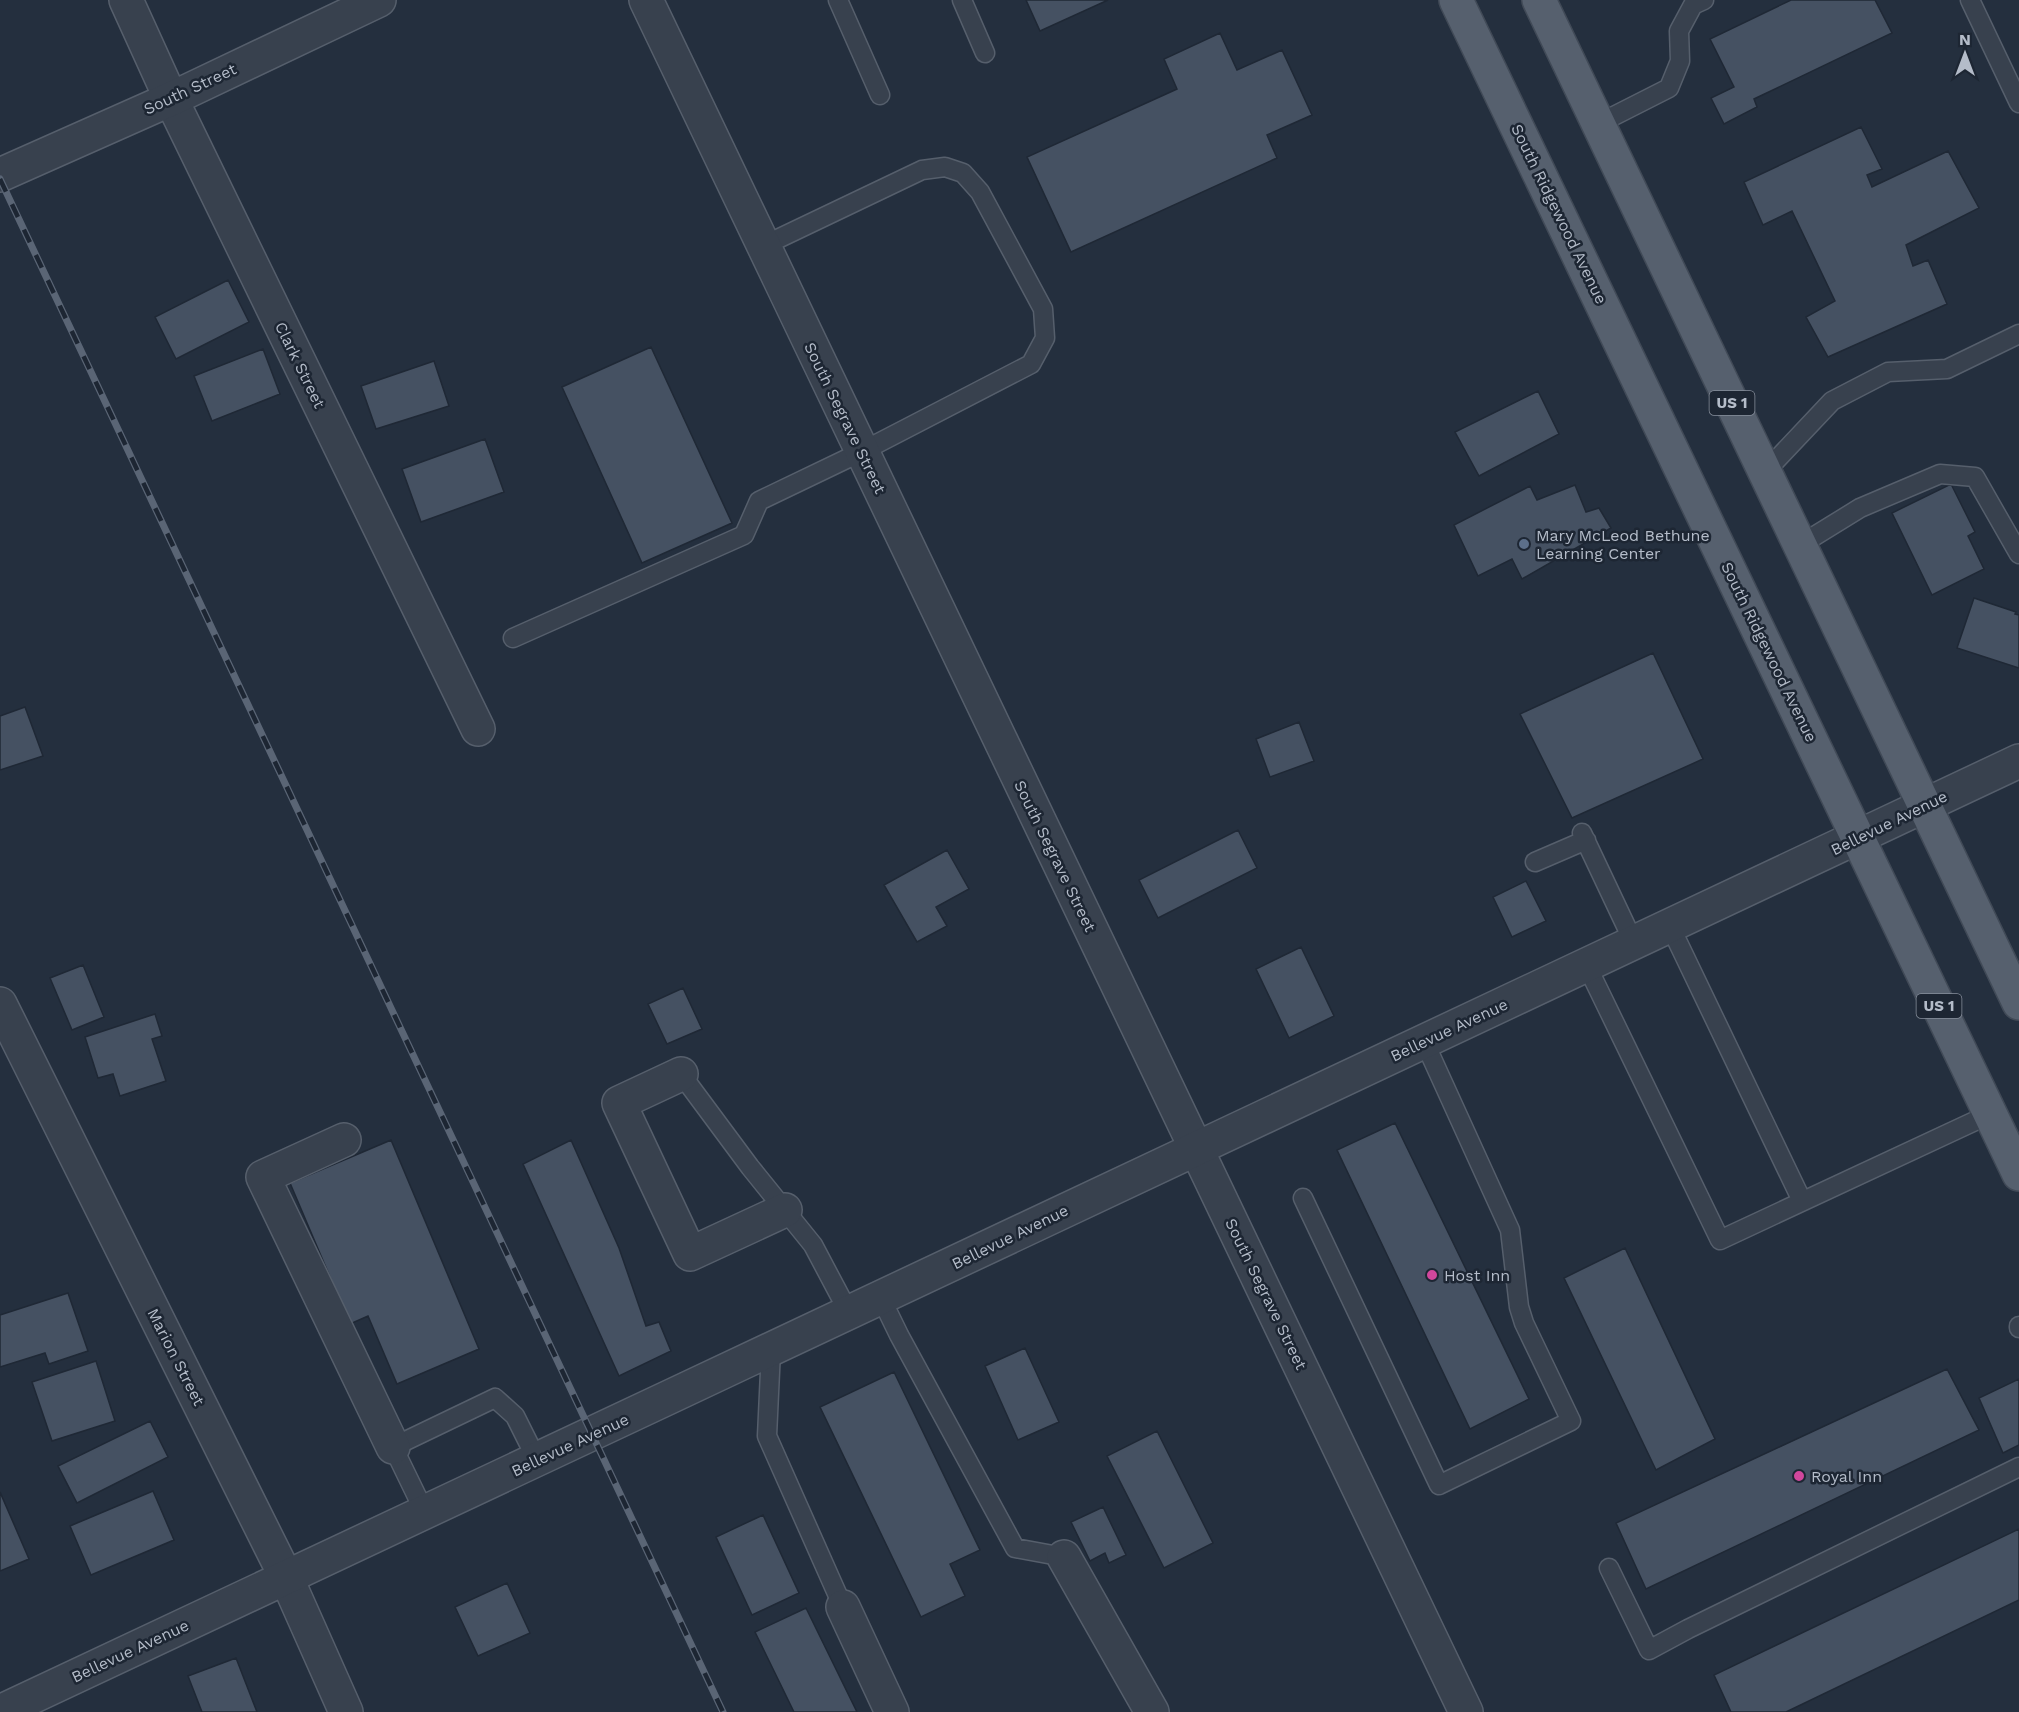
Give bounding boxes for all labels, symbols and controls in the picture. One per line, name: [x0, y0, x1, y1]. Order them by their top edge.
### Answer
north arrow: [1935, 24, 1995, 84]
text: N: [1959, 30, 1971, 49]
street label: South Street: [141, 59, 240, 119]
street label: South Ridgewood Avenue: [1507, 121, 1611, 307]
street label: Clark Street: [271, 319, 329, 412]
street label: South Segrave Street: [800, 339, 890, 497]
road number: US 1: [1710, 391, 1754, 415]
place label: Mary McLeod Bethune Learning Center: [1536, 526, 1710, 563]
marker: Mary McLeod Bethune Learning Center: [1517, 537, 1531, 551]
street label: South Ridgewood Avenue: [1717, 559, 1821, 745]
street label: South Segrave Street: [1010, 777, 1100, 935]
street label: Bellevue Avenue: [1828, 787, 1950, 859]
street label: Bellevue Avenue: [1387, 994, 1511, 1066]
road number: US 1: [1916, 994, 1962, 1018]
street label: Bellevue Avenue: [949, 1201, 1071, 1273]
street label: South Segrave Street: [1221, 1215, 1311, 1373]
place label: Host Inn: [1444, 1266, 1510, 1285]
marker: Host Inn: [1425, 1268, 1439, 1282]
street label: Marion Street: [143, 1305, 209, 1409]
street label: Bellevue Avenue: [508, 1409, 632, 1481]
place label: Royal Inn: [1811, 1467, 1882, 1486]
marker: Royal Inn: [1792, 1469, 1806, 1483]
street label: Bellevue Avenue: [68, 1615, 192, 1687]

